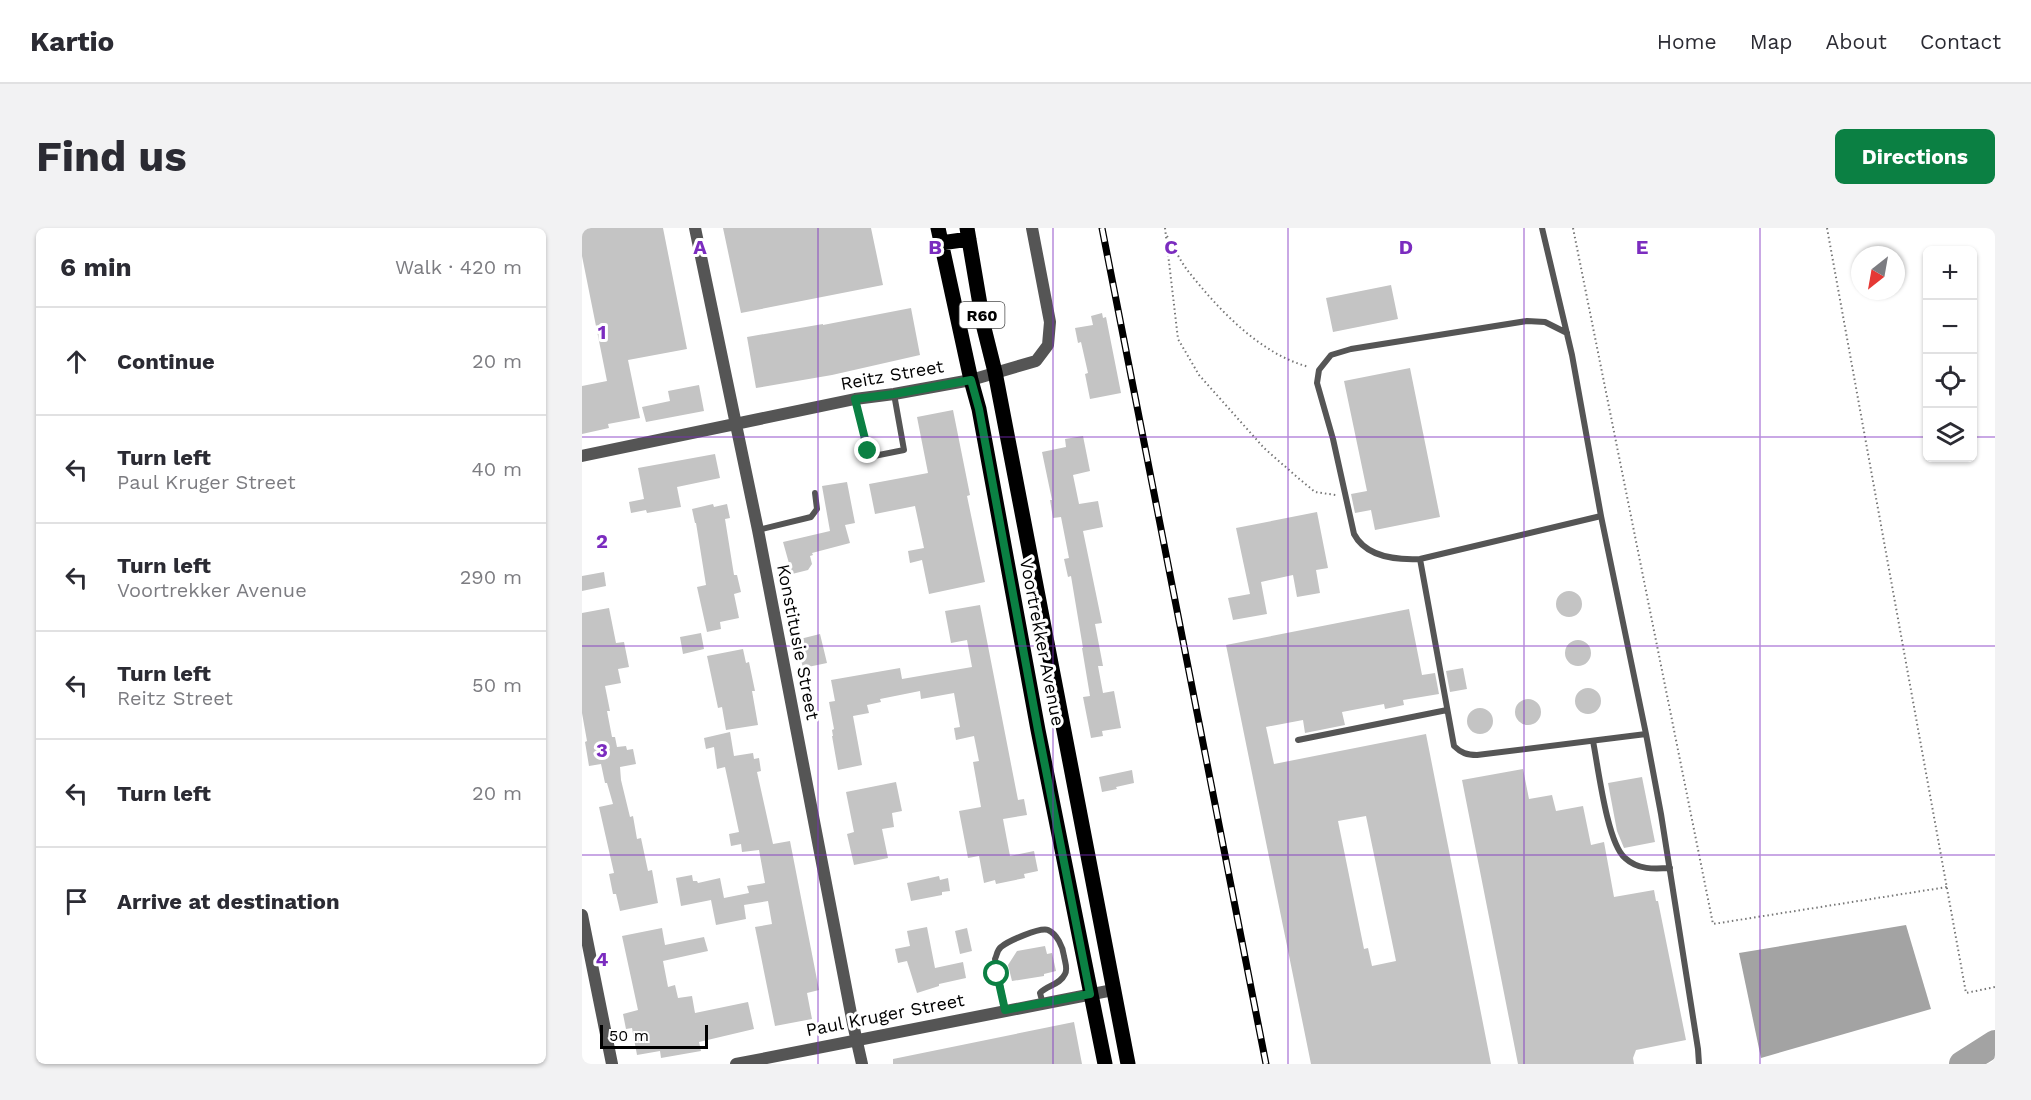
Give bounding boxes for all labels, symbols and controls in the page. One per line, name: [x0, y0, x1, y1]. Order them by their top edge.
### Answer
text: Kartio: [30, 25, 114, 58]
text: Home: [1657, 29, 1717, 54]
text: Map: [1750, 29, 1793, 54]
text: About: [1826, 29, 1887, 54]
text: Contact: [1920, 29, 2001, 54]
button: Directions: [1835, 129, 1995, 184]
text: Find us: [36, 132, 187, 181]
text: A: [693, 235, 707, 259]
text: B: [928, 235, 942, 259]
text: C: [1164, 235, 1178, 259]
text: D: [1399, 235, 1413, 259]
text: E: [1636, 235, 1648, 259]
north arrow: [1851, 246, 1905, 300]
map controls: [1923, 246, 1977, 462]
button: +: [1923, 246, 1977, 300]
text: 6 min: [60, 252, 132, 282]
text: Walk · 420 m: [395, 255, 522, 279]
button: −: [1923, 300, 1977, 354]
road number: R60: [960, 302, 1004, 328]
text: 1: [598, 320, 606, 344]
icon: ahead: [60, 345, 93, 378]
text: Continue: [117, 349, 215, 374]
text: 20 m: [472, 349, 522, 373]
button: locate: [1923, 354, 1977, 408]
street label: Reitz Street: [839, 355, 946, 394]
button: layers: [1923, 408, 1977, 462]
route end: [854, 437, 880, 463]
text: Turn left: [117, 445, 211, 470]
icon: left: [60, 453, 93, 486]
text: 40 m: [471, 457, 522, 481]
text: Paul Kruger Street: [117, 470, 296, 494]
text: 2: [596, 529, 608, 553]
text: Turn left: [117, 553, 211, 578]
street label: Voortrekker Avenue: [1016, 556, 1069, 728]
icon: left: [60, 561, 93, 594]
street label: Konstitusie Street: [773, 562, 824, 722]
text: 290 m: [460, 565, 522, 589]
text: Voortrekker Avenue: [117, 578, 307, 602]
text: Turn left: [117, 661, 211, 686]
icon: left: [60, 669, 93, 702]
text: 50 m: [472, 673, 522, 697]
text: Reitz Street: [117, 686, 233, 710]
text: 3: [596, 738, 608, 762]
icon: left: [60, 777, 93, 810]
text: Turn left: [117, 781, 211, 806]
text: 20 m: [472, 781, 522, 805]
icon: arrive: [60, 885, 93, 918]
text: Arrive at destination: [117, 889, 340, 914]
text: 4: [596, 947, 609, 971]
route start: [983, 960, 1009, 986]
street label: Paul Kruger Street: [804, 989, 966, 1040]
scale bar: [600, 1022, 708, 1050]
text: 50 m: [609, 1026, 649, 1045]

